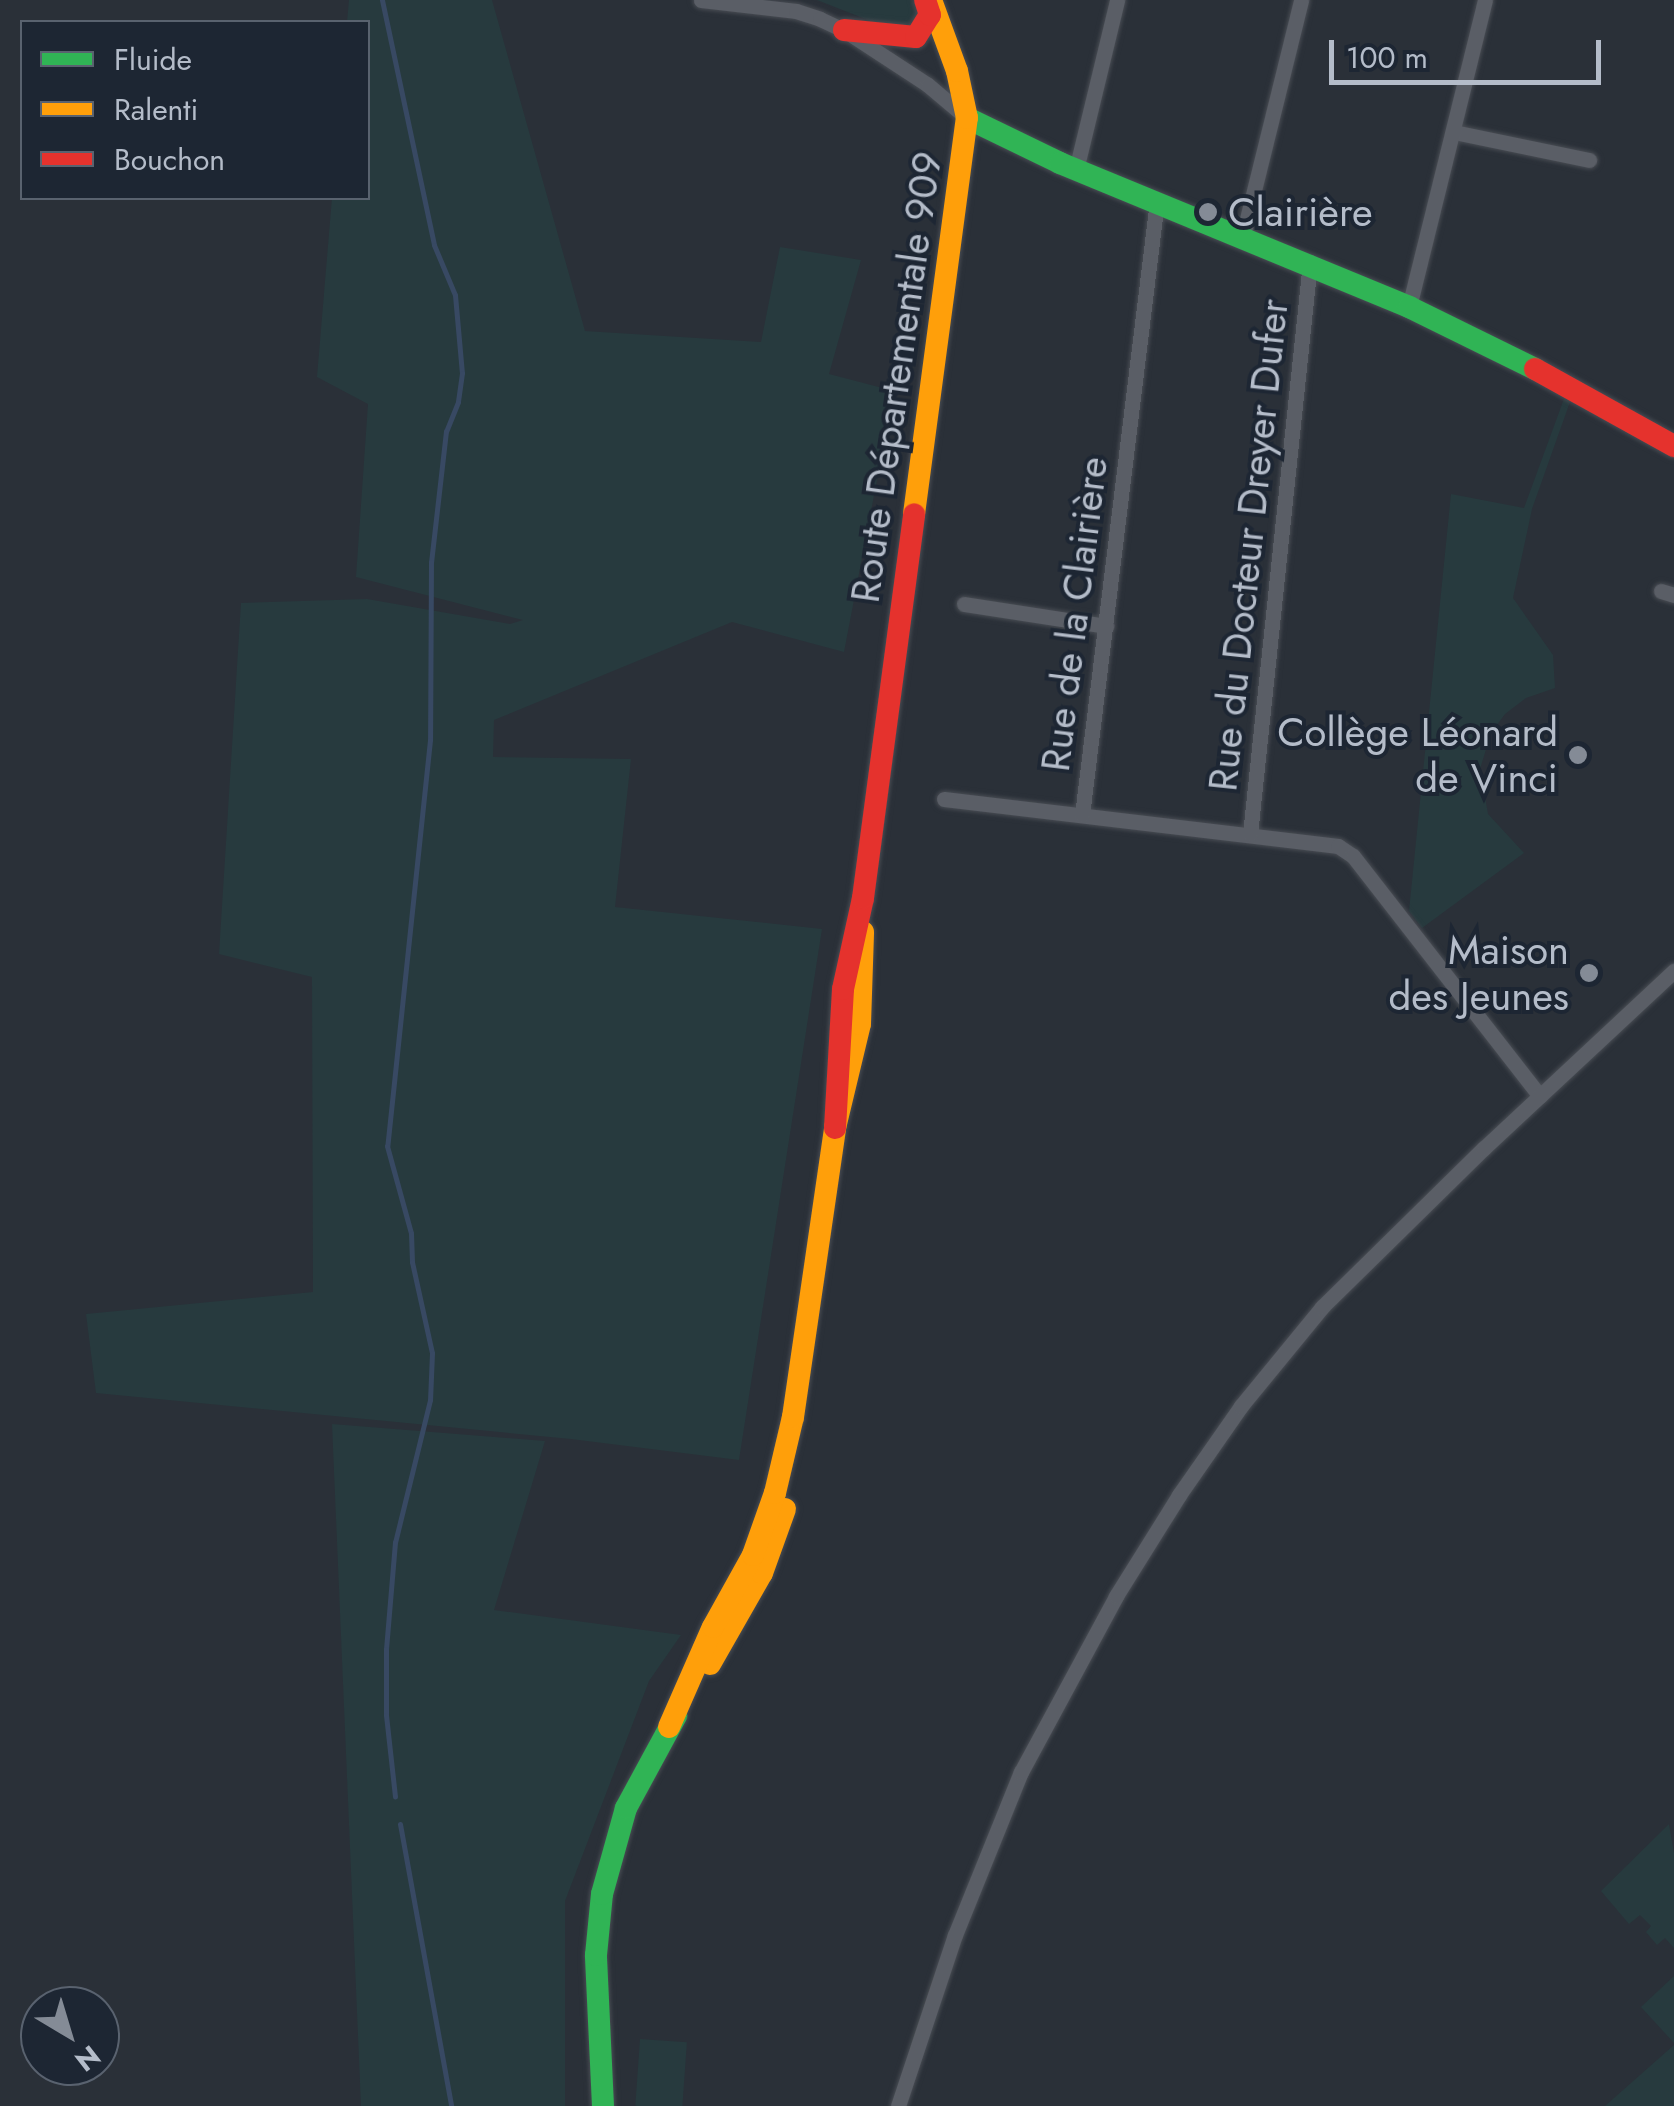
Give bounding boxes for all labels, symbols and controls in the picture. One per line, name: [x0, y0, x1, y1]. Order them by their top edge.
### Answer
legend: [20, 20, 370, 200]
scale bar: [1334, 20, 1606, 82]
text: 100 m: [1346, 36, 1428, 79]
text: Fluide: [114, 38, 192, 81]
text: Ralenti: [114, 88, 198, 131]
text: Bouchon: [114, 138, 225, 181]
street label: Route Départementale 909: [841, 149, 951, 605]
place label: Clairière: [1228, 188, 1373, 236]
marker: Clairière: [1197, 201, 1219, 223]
street label: Rue du Docteur Dreyer Dufer: [1198, 297, 1298, 793]
street label: Rue de la Clairière: [1031, 454, 1117, 774]
place label: Collège Léonard de Vinci: [1277, 708, 1558, 802]
marker: Collège Léonard de Vinci: [1567, 744, 1589, 766]
place label: Maison des Jeunes: [1389, 926, 1569, 1020]
marker: Maison des Jeunes: [1578, 962, 1600, 984]
north arrow: [20, 1986, 120, 2086]
text: N: [66, 2035, 109, 2081]

